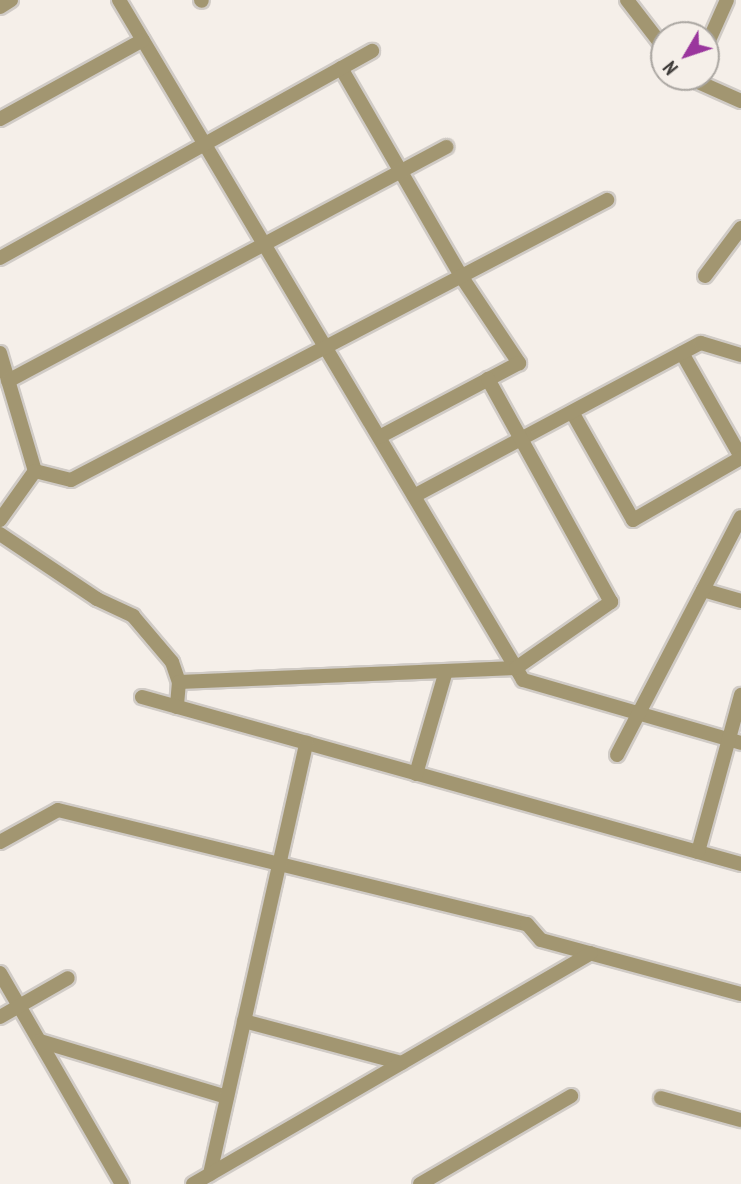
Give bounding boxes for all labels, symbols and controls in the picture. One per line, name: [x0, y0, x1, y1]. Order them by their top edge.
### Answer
north arrow: [650, 21, 720, 91]
text: N: [658, 56, 683, 80]

